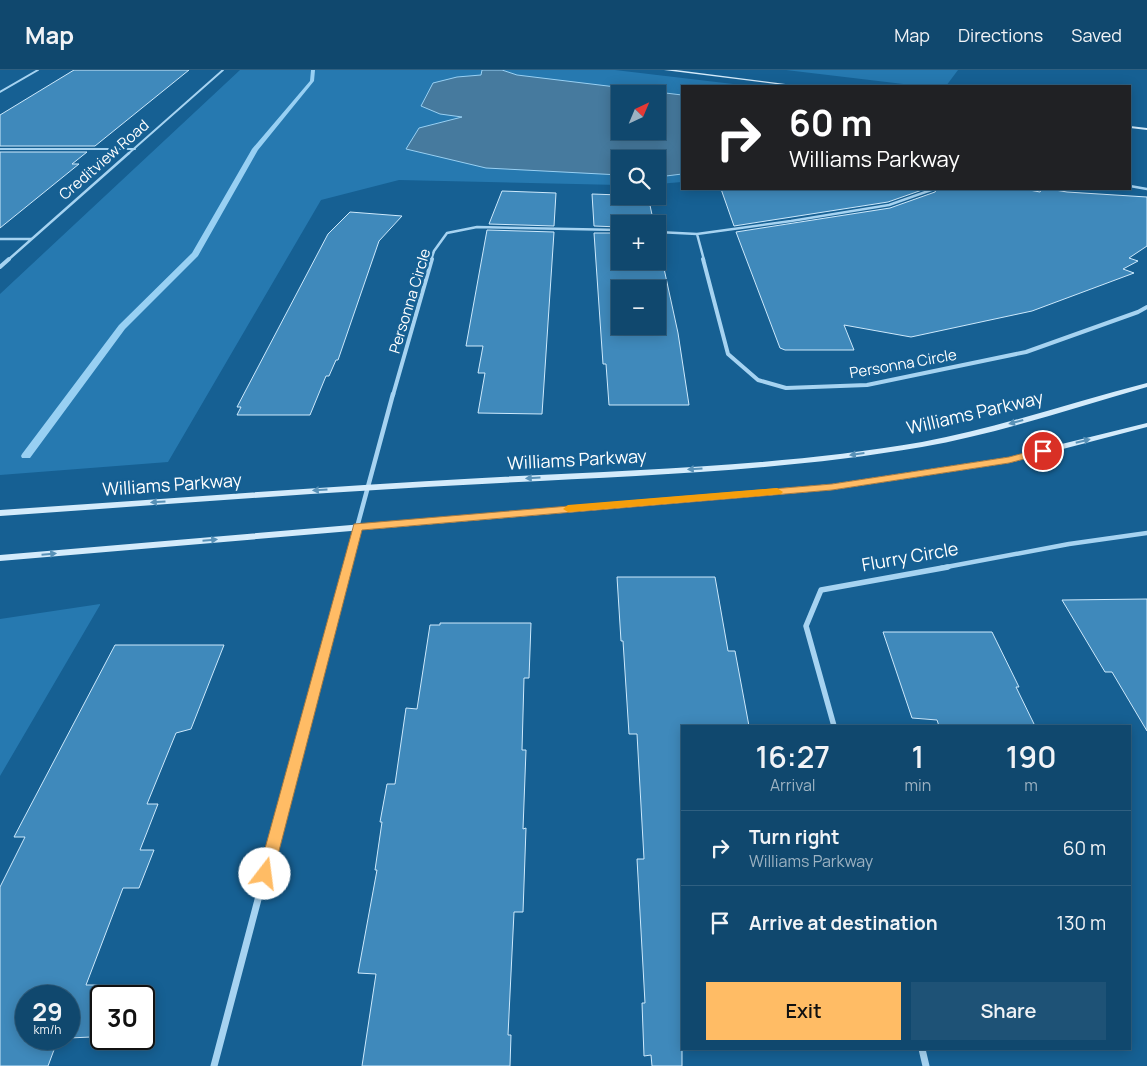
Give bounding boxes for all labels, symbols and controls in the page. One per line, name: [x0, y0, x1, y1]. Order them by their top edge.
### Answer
text: Map: [25, 18, 74, 51]
text: Map: [894, 23, 930, 47]
text: Directions: [958, 23, 1043, 47]
text: Saved: [1071, 23, 1122, 47]
north arrow: [611, 85, 666, 140]
map controls: [611, 85, 666, 335]
text: 60 m: [789, 99, 872, 147]
icon: right: [706, 105, 771, 170]
street label: Creditview Road: [54, 115, 153, 205]
text: Williams Parkway: [789, 144, 960, 174]
button: search: [611, 150, 666, 205]
button: +: [611, 215, 666, 270]
street label: Personna Circle: [384, 246, 436, 356]
button: −: [611, 280, 666, 335]
street label: Personna Circle: [848, 344, 958, 383]
street label: Williams Parkway: [904, 385, 1046, 439]
one-way arrow: [1008, 418, 1023, 426]
pin: [1022, 430, 1064, 472]
icon: arrive: [1029, 437, 1057, 465]
one-way arrow: [1075, 437, 1090, 445]
street label: Williams Parkway: [507, 443, 648, 475]
one-way arrow: [848, 450, 864, 458]
one-way arrow: [687, 465, 703, 473]
street label: Williams Parkway: [101, 467, 243, 501]
one-way arrow: [525, 475, 541, 483]
one-way arrow: [312, 487, 328, 495]
one-way arrow: [150, 498, 166, 506]
one-way arrow: [203, 536, 219, 544]
street label: Flurry Circle: [860, 536, 960, 576]
one-way arrow: [41, 550, 57, 558]
text: 16:27: [756, 736, 830, 777]
text: 1: [912, 736, 924, 777]
text: 190: [1006, 736, 1056, 777]
text: Arrival: [770, 774, 816, 796]
text: min: [905, 774, 931, 796]
text: m: [1024, 774, 1038, 796]
text: Turn right: [749, 824, 839, 850]
icon: right: [706, 834, 734, 862]
text: 60 m: [1063, 835, 1106, 861]
position arrow: [238, 847, 290, 899]
text: Williams Parkway: [749, 850, 873, 872]
icon: arrive: [706, 909, 734, 937]
text: Arrive at destination: [749, 910, 938, 936]
text: 130 m: [1057, 910, 1106, 936]
button: Exit: [706, 982, 901, 1040]
button: Share: [911, 982, 1106, 1040]
speed limit sign: 30: [90, 985, 155, 1050]
text: 29: [32, 994, 63, 1029]
text: km/h: [34, 1021, 61, 1038]

